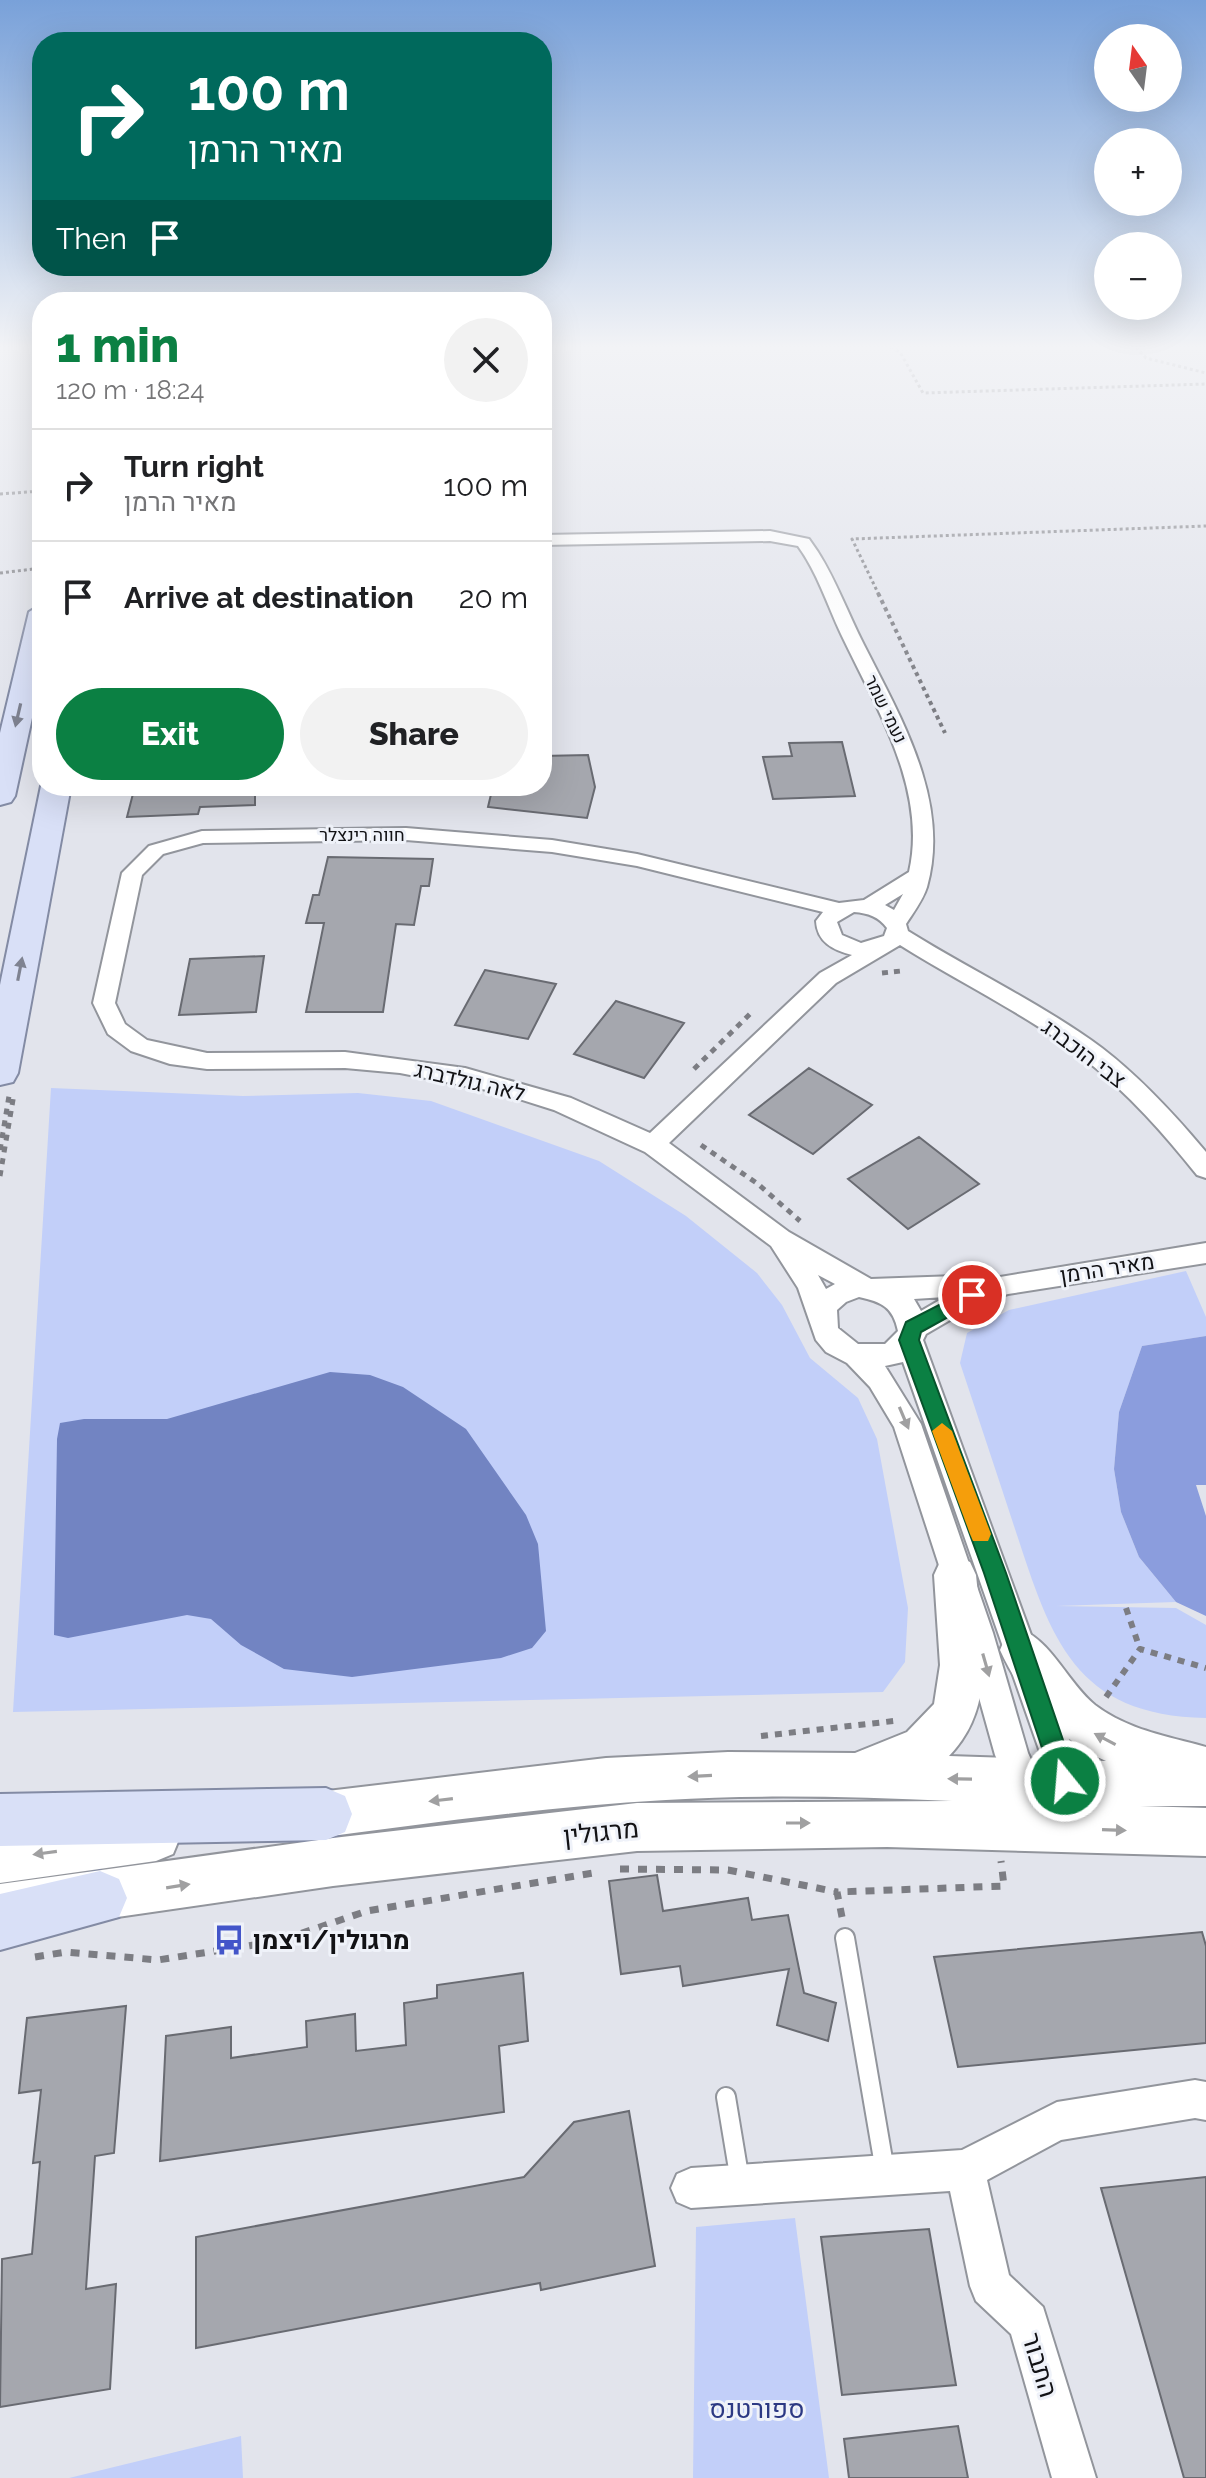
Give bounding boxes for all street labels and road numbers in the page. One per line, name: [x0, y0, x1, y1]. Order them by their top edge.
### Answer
street label: נעמי שמר: [861, 672, 911, 746]
street label: חווה רינצלר: [319, 824, 405, 845]
street label: צבי הוכברג: [1037, 1013, 1131, 1093]
street label: לאה גולדברג: [412, 1056, 528, 1106]
street label: מאיר הרמן: [1058, 1248, 1156, 1288]
street label: מרגולין: [562, 1813, 640, 1851]
street label: התבור: [1016, 2329, 1064, 2401]

